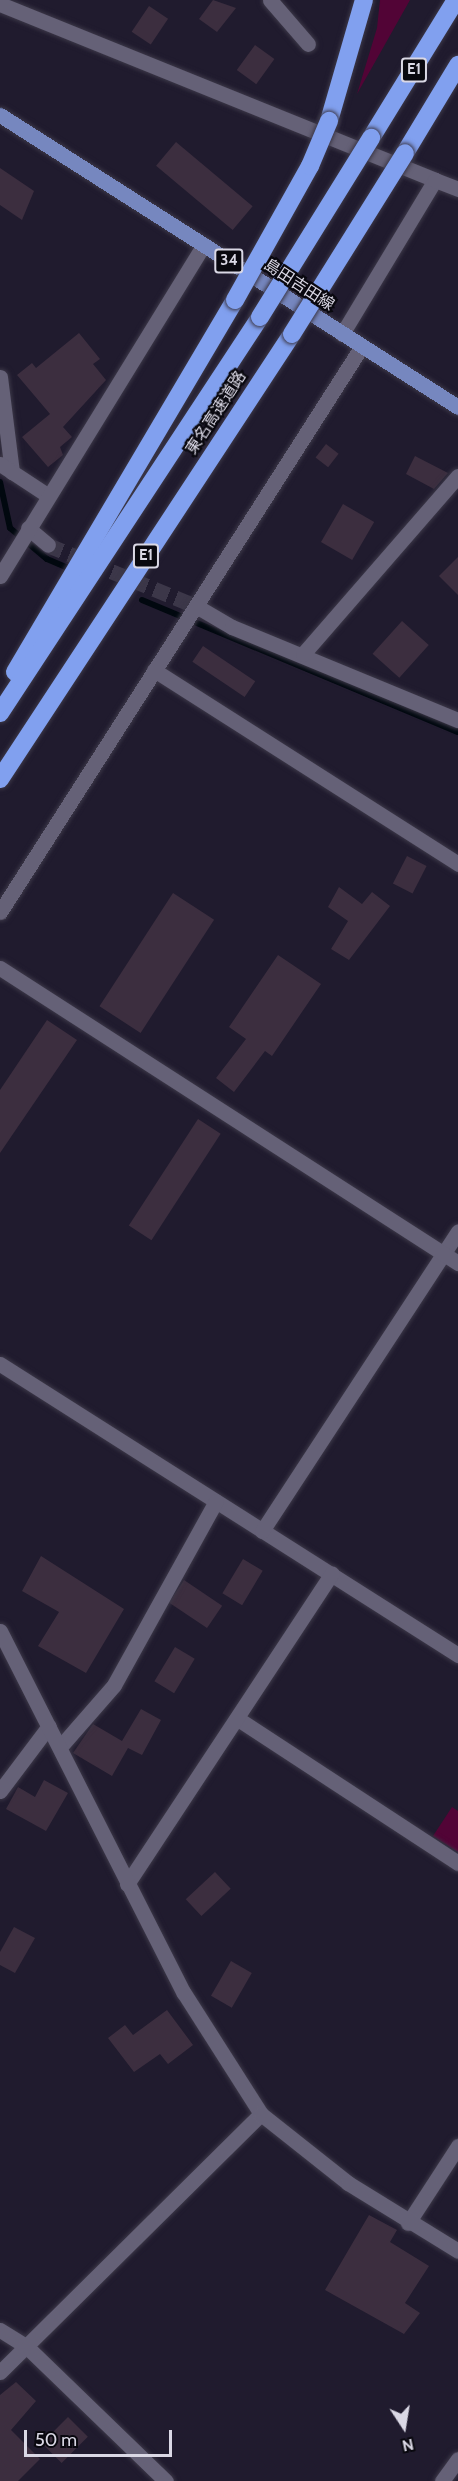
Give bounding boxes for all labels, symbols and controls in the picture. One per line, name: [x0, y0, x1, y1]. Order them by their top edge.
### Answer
road number: E1: [400, 58, 428, 82]
road number: 34: [214, 249, 244, 273]
street label: 島田吉田線: [260, 255, 338, 315]
street label: 東名高速道路: [182, 368, 250, 458]
road number: E1: [132, 544, 160, 568]
north arrow: [374, 2397, 434, 2457]
scale bar: [27, 2418, 176, 2456]
text: 50 m: [35, 2429, 77, 2451]
text: N: [400, 2435, 415, 2456]

